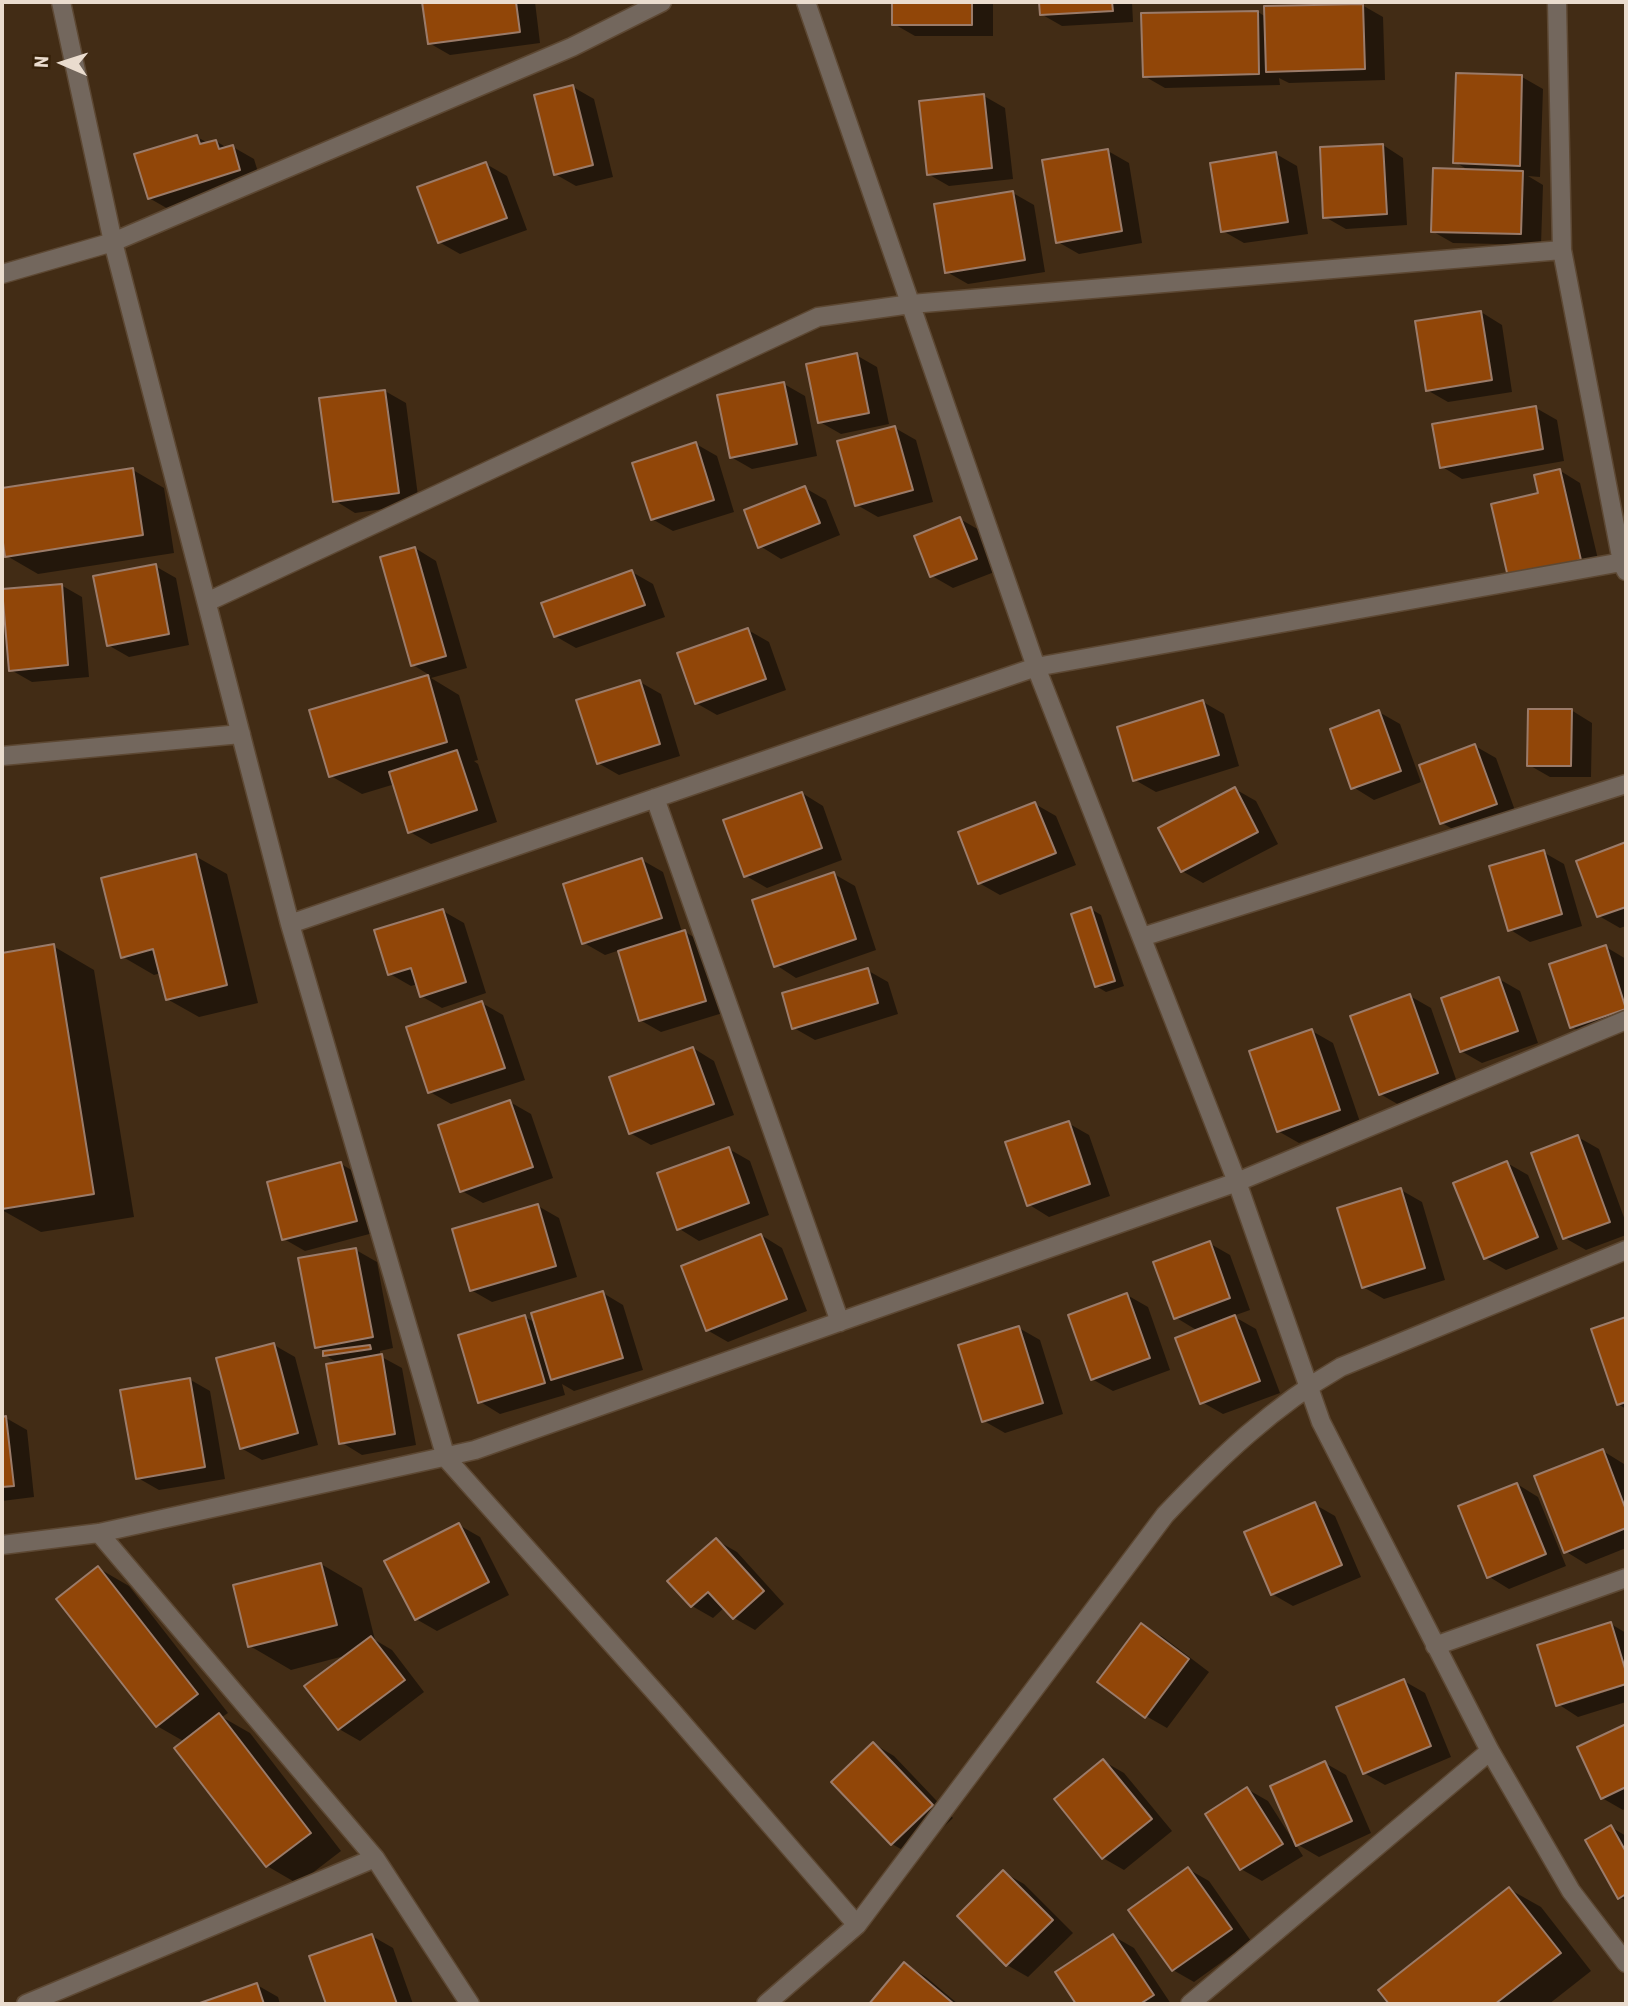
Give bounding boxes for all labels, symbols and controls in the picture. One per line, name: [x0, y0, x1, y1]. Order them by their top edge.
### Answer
north arrow: [28, 28, 98, 98]
text: N: [30, 55, 53, 68]

